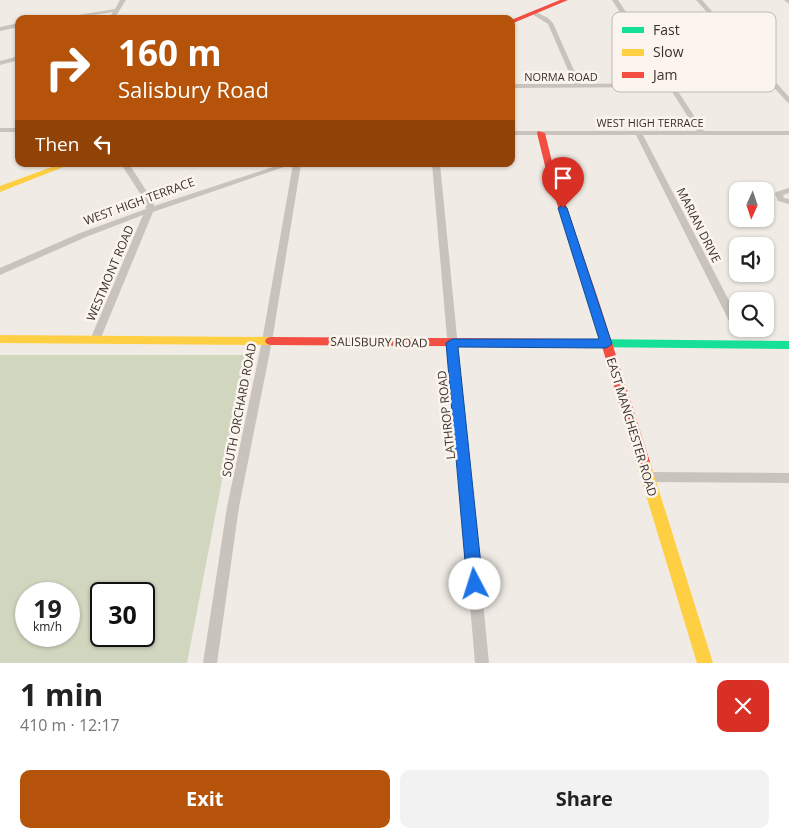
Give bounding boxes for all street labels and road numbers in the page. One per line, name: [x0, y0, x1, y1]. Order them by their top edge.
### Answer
street label: NORMA ROAD: [524, 69, 598, 84]
street label: WEST HIGH TERRACE: [596, 115, 704, 130]
street label: WEST HIGH TERRACE: [81, 173, 197, 229]
street label: MARIAN DRIVE: [673, 185, 725, 265]
street label: WESTMONT ROAD: [82, 222, 138, 324]
street label: SALISBURY ROAD: [330, 333, 428, 351]
street label: SOUTH ORCHARD ROAD: [218, 342, 260, 478]
street label: EAST MANCHESTER ROAD: [603, 355, 661, 499]
street label: LATHROP ROAD: [433, 370, 459, 460]

